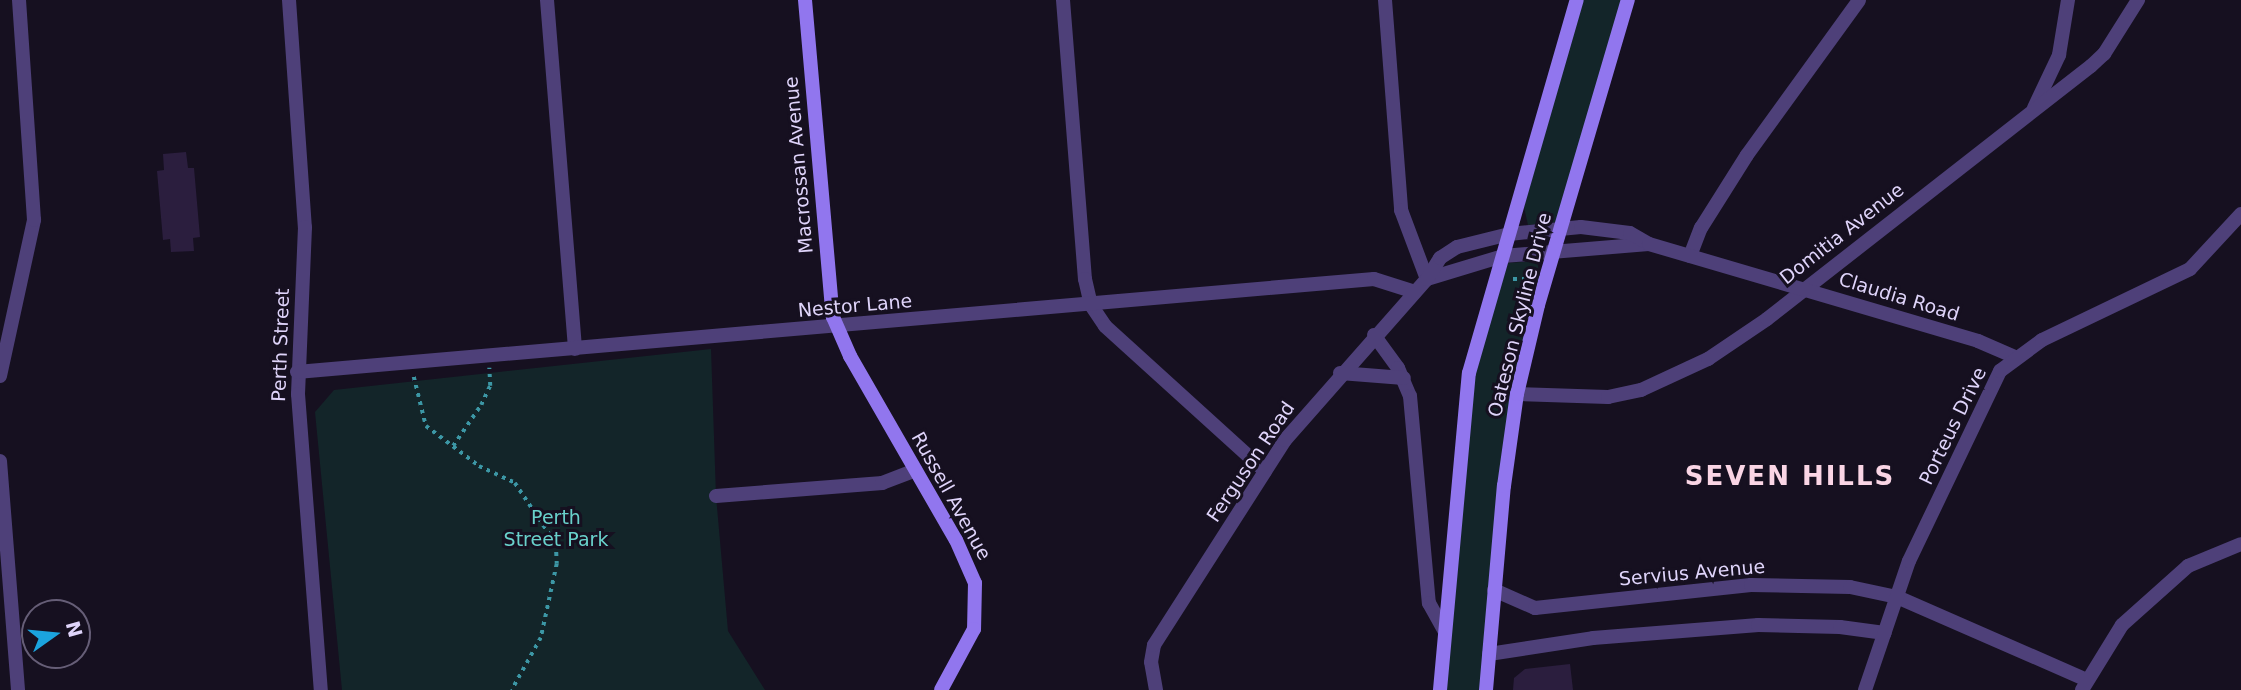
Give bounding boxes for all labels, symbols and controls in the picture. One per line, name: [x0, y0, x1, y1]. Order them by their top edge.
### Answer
street label: Macrossan Avenue: [780, 76, 818, 254]
street label: Domitia Avenue: [1775, 179, 1909, 289]
street label: Oateson Skyline Drive: [1484, 210, 1556, 420]
street label: Claudia Road: [1836, 268, 1962, 326]
street label: Perth Street: [268, 288, 294, 402]
street label: Nestor Lane: [797, 290, 913, 322]
street label: Porteus Drive: [1915, 363, 1991, 489]
street label: Ferguson Road: [1202, 397, 1300, 527]
street label: Russell Avenue: [906, 428, 996, 564]
district label: SEVEN HILLS: [1686, 461, 1894, 493]
park label: Perth Street Park: [504, 507, 608, 551]
street label: Servius Avenue: [1618, 555, 1766, 591]
north arrow: [21, 599, 91, 669]
text: N: [62, 619, 87, 640]

